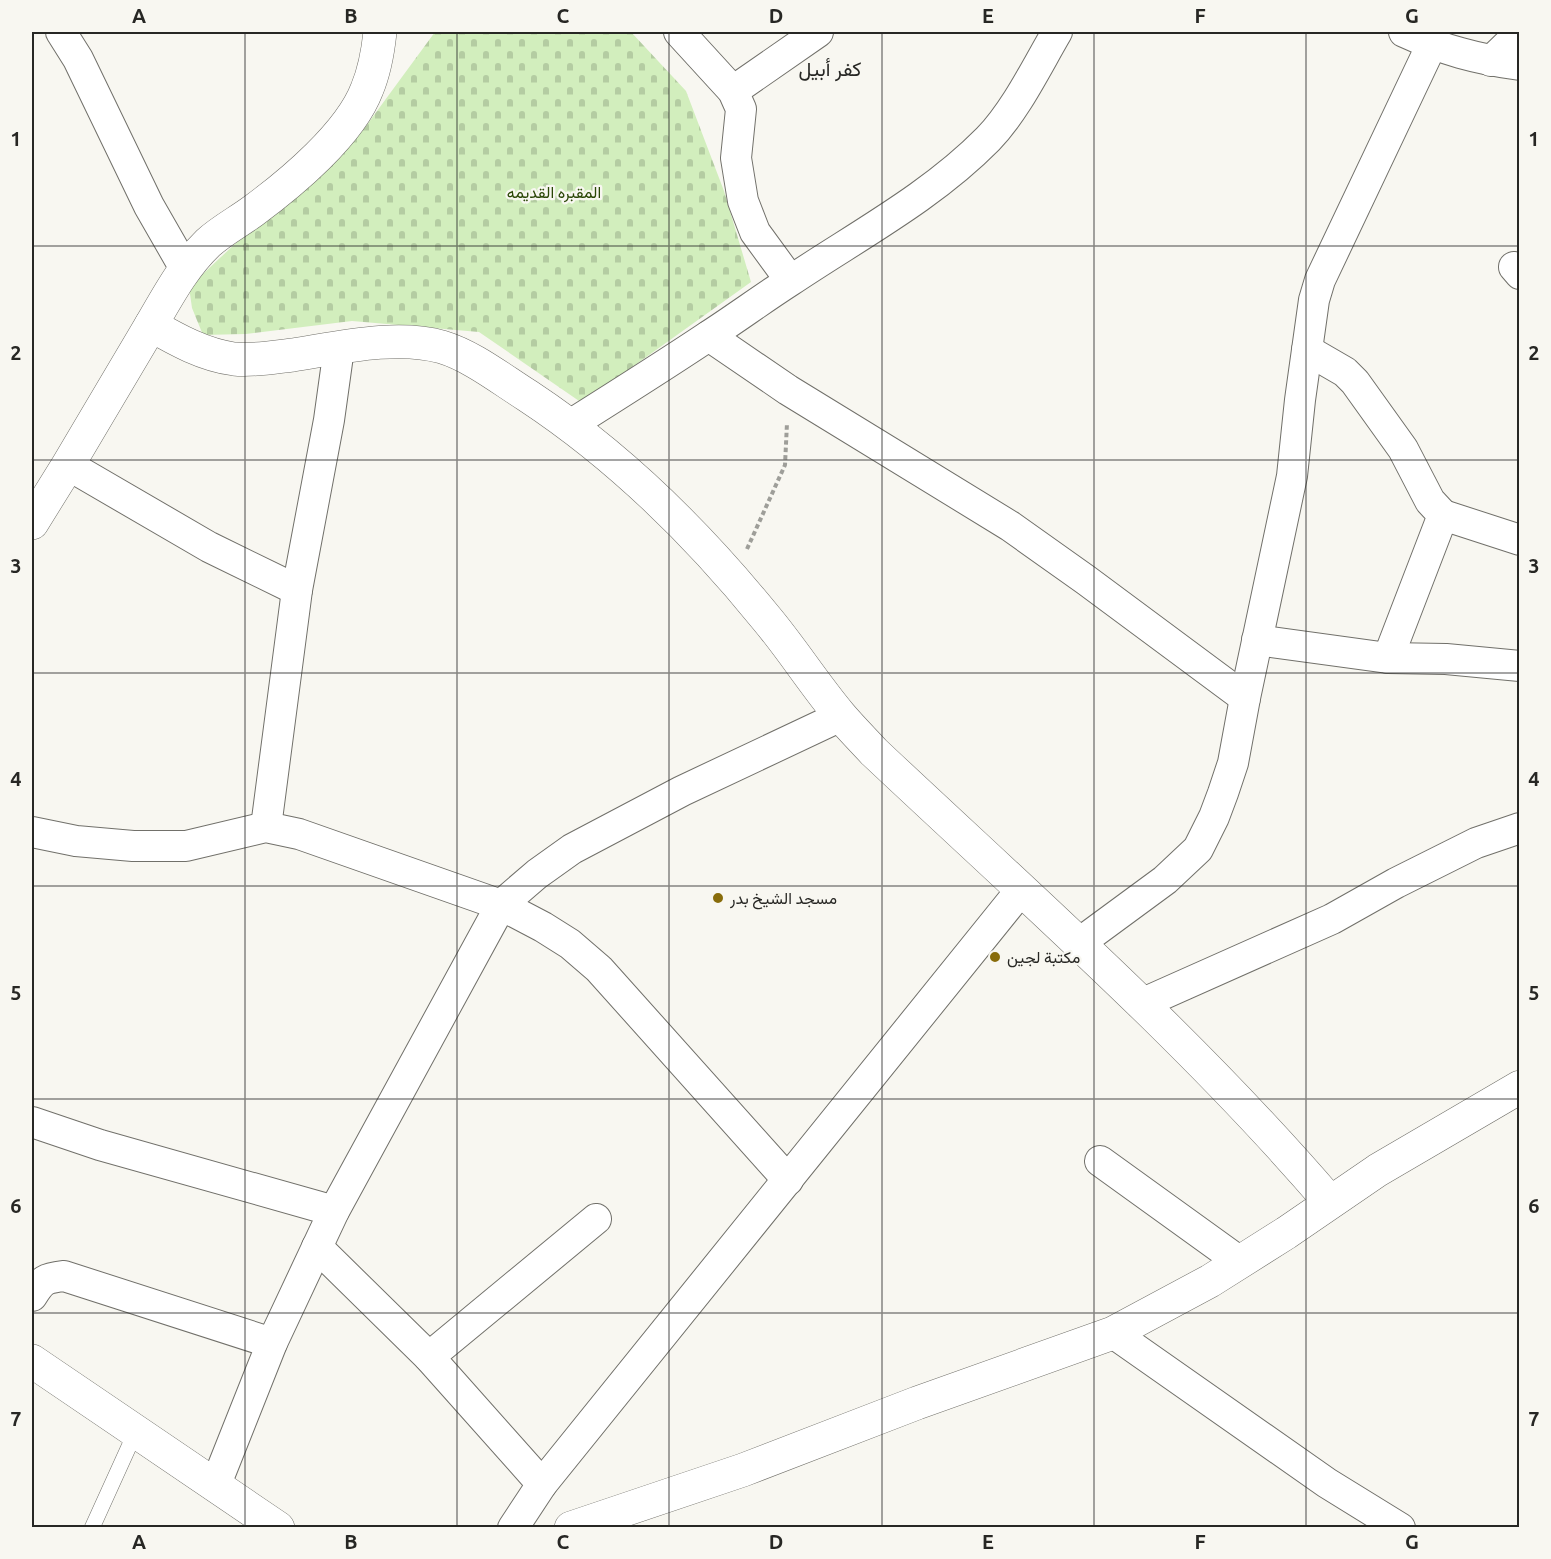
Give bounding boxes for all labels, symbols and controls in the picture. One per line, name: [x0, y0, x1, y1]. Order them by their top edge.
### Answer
text: A: [132, 4, 146, 27]
text: B: [344, 4, 358, 27]
text: C: [557, 4, 570, 27]
text: D: [769, 4, 783, 27]
text: E: [982, 4, 994, 27]
text: F: [1194, 4, 1206, 27]
text: G: [1405, 4, 1419, 27]
district label: كفر أبيل: [798, 57, 862, 82]
text: 1: [10, 127, 22, 150]
text: 1: [1528, 127, 1540, 150]
park label: المقبره القديمه: [507, 183, 601, 203]
text: 2: [10, 341, 22, 364]
text: 2: [1528, 341, 1540, 364]
text: 3: [10, 554, 22, 577]
text: 3: [1528, 554, 1540, 577]
text: 4: [10, 767, 22, 790]
text: 4: [1528, 767, 1540, 790]
place label: مسجد الشيخ بدر: [729, 889, 837, 910]
marker: مسجد الشيخ بدر: [711, 891, 725, 905]
place label: مكتبة لجين: [1007, 948, 1080, 968]
marker: مكتبة لجين: [988, 950, 1002, 964]
text: 5: [10, 981, 22, 1004]
text: 5: [1528, 981, 1540, 1004]
text: 6: [10, 1194, 22, 1217]
text: 6: [1528, 1194, 1540, 1217]
text: 7: [10, 1407, 22, 1430]
text: 7: [1528, 1407, 1540, 1430]
text: A: [132, 1530, 146, 1553]
text: B: [344, 1530, 358, 1553]
text: C: [557, 1530, 570, 1553]
text: D: [769, 1530, 783, 1553]
text: E: [982, 1530, 994, 1553]
text: F: [1194, 1530, 1206, 1553]
text: G: [1405, 1530, 1419, 1553]

